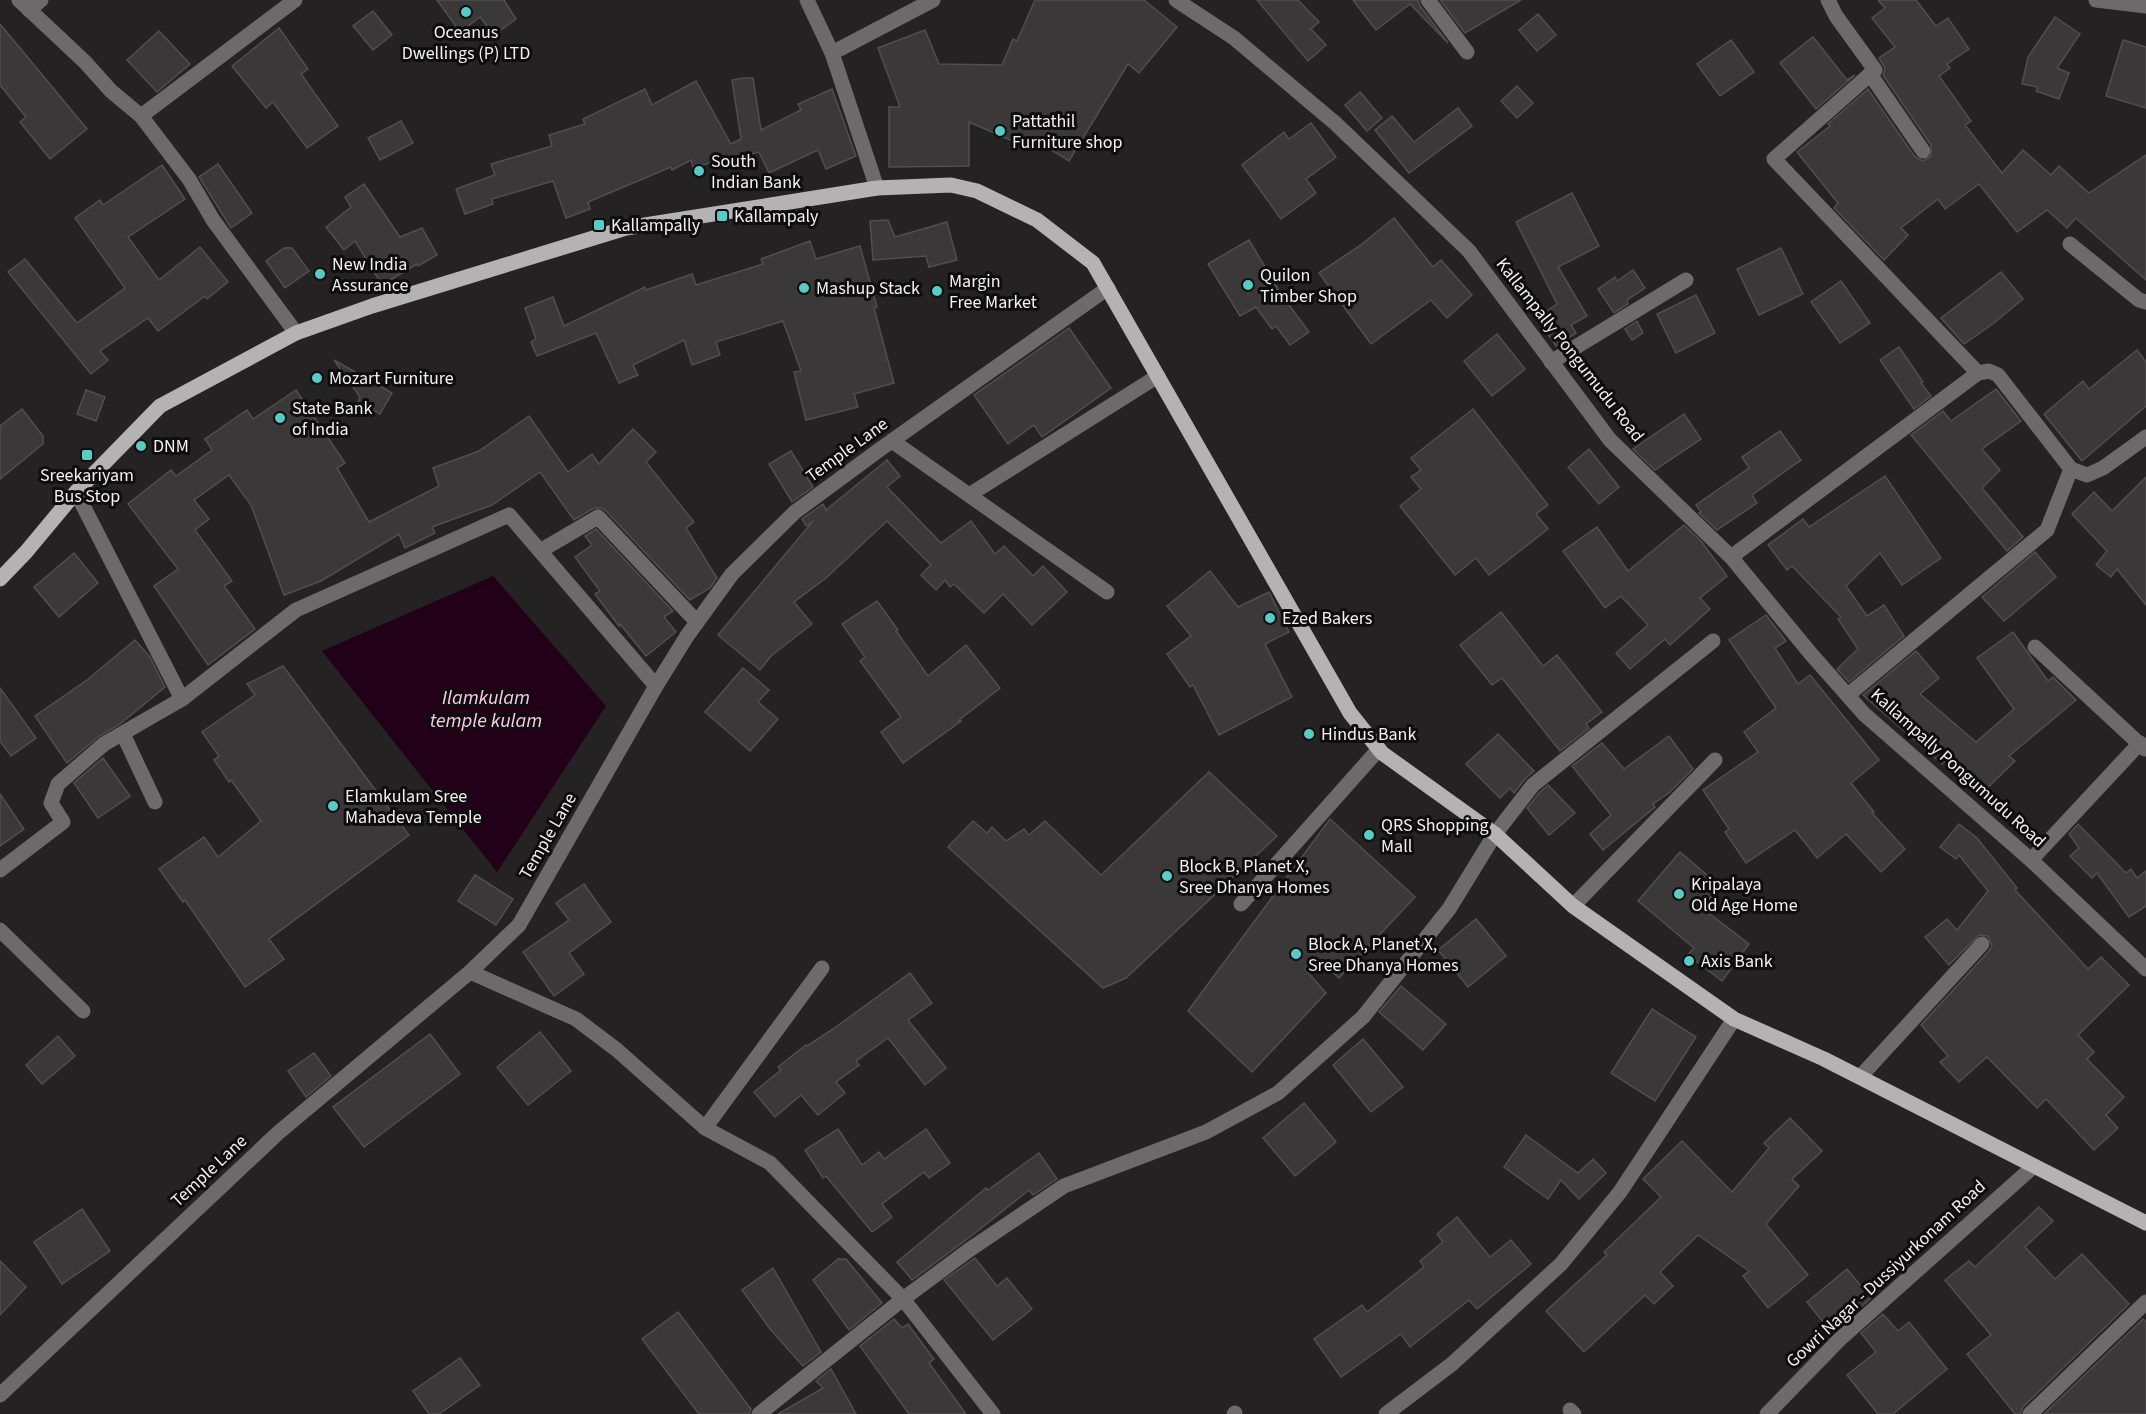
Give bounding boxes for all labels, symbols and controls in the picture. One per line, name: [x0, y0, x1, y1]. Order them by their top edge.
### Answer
marker: Oceanus Dwellings (P) LTD: [459, 5, 473, 19]
place label: Oceanus Dwellings (P) LTD: [402, 20, 530, 66]
place label: Pattathil Furniture shop: [1012, 109, 1122, 155]
marker: Pattathil Furniture shop: [993, 124, 1007, 138]
place label: South Indian Bank: [711, 149, 801, 195]
marker: South Indian Bank: [692, 164, 706, 178]
place label: Kallampaly: [734, 204, 819, 229]
marker: Kallampaly: [715, 209, 729, 223]
place label: Kallampally: [611, 213, 701, 238]
marker: Kallampally: [592, 218, 606, 232]
place label: New India Assurance: [332, 252, 409, 298]
street label: Kallampally Pongumudu Road: [1490, 253, 1650, 447]
place label: Quilon Timber Shop: [1260, 263, 1357, 309]
marker: New India Assurance: [313, 267, 327, 281]
place label: Margin Free Market: [949, 269, 1037, 315]
place label: Mashup Stack: [816, 276, 920, 301]
marker: Quilon Timber Shop: [1241, 278, 1255, 292]
marker: Mashup Stack: [797, 281, 811, 295]
marker: Margin Free Market: [930, 284, 944, 298]
place label: Mozart Furniture: [329, 366, 454, 391]
marker: Mozart Furniture: [310, 371, 324, 385]
place label: State Bank of India: [292, 396, 373, 442]
marker: State Bank of India: [273, 411, 287, 425]
street label: Temple Lane: [801, 412, 893, 488]
place label: DNM: [153, 434, 189, 459]
marker: DNM: [134, 439, 148, 453]
marker: Sreekariyam Bus Stop: [80, 448, 94, 462]
place label: Sreekariyam Bus Stop: [40, 463, 134, 509]
place label: Ezed Bakers: [1282, 606, 1372, 631]
marker: Ezed Bakers: [1263, 611, 1277, 625]
street label: Kallampally Pongumudu Road: [1865, 683, 2051, 853]
water label: Ilamkulam temple kulam: [430, 684, 542, 735]
place label: Hindus Bank: [1321, 722, 1416, 747]
marker: Hindus Bank: [1302, 727, 1316, 741]
place label: Elamkulam Sree Mahadeva Temple: [345, 784, 482, 830]
street label: Temple Lane: [513, 788, 583, 884]
marker: Elamkulam Sree Mahadeva Temple: [326, 799, 340, 813]
place label: QRS Shopping Mall: [1381, 813, 1489, 859]
marker: QRS Shopping Mall: [1362, 828, 1376, 842]
place label: Block B, Planet X, Sree Dhanya Homes: [1179, 854, 1330, 900]
marker: Block B, Planet X, Sree Dhanya Homes: [1160, 869, 1174, 883]
place label: Kripalaya Old Age Home: [1691, 872, 1798, 918]
marker: Kripalaya Old Age Home: [1672, 887, 1686, 901]
place label: Block A, Planet X, Sree Dhanya Homes: [1308, 932, 1459, 978]
marker: Block A, Planet X, Sree Dhanya Homes: [1289, 947, 1303, 961]
place label: Axis Bank: [1701, 949, 1773, 974]
marker: Axis Bank: [1682, 954, 1696, 968]
street label: Temple Lane: [165, 1129, 253, 1213]
street label: Gowri Nagar - Dussiyurkonam Road: [1781, 1175, 1991, 1373]

